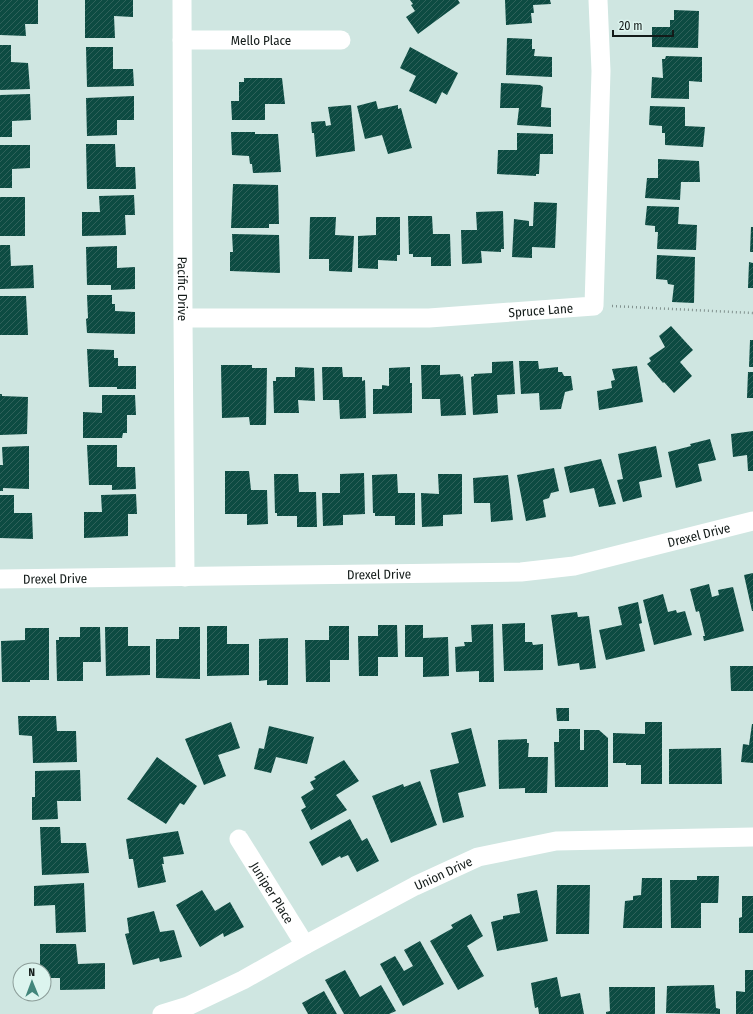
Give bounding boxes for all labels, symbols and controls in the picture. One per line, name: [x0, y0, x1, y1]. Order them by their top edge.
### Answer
scale bar: [613, 12, 673, 38]
text: 20 m: [619, 19, 643, 33]
street label: Mello Place: [231, 33, 291, 48]
street label: Pacific Drive: [175, 257, 190, 321]
street label: Spruce Lane: [508, 301, 574, 320]
street label: Drexel Drive: [666, 520, 732, 550]
street label: Drexel Drive: [347, 566, 411, 582]
street label: Drexel Drive: [23, 571, 87, 587]
street label: Union Drive: [412, 854, 475, 893]
street label: Juniper Place: [247, 859, 297, 926]
north arrow: [12, 962, 52, 1002]
text: N: [28, 966, 35, 979]

